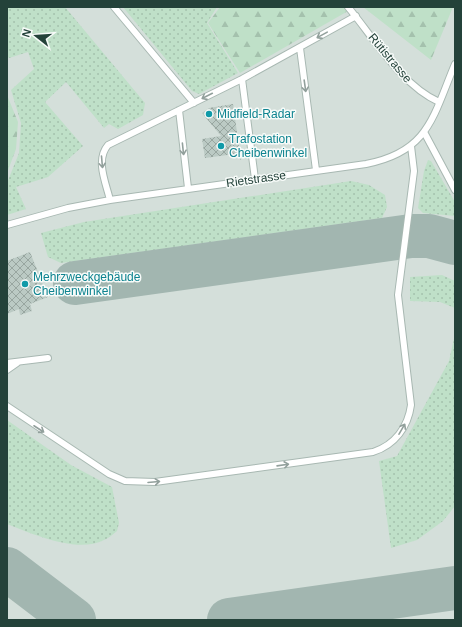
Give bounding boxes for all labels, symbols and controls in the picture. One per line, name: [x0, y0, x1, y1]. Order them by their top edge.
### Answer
north arrow: [16, 16, 56, 56]
text: N: [20, 27, 33, 39]
street label: Rütistrasse: [365, 31, 415, 86]
one-way arrow: [316, 32, 328, 40]
one-way arrow: [301, 79, 309, 92]
one-way arrow: [201, 93, 213, 100]
place label: Midfield-Radar: [217, 107, 295, 121]
marker: Midfield-Radar: [204, 109, 214, 119]
place label: Trafostation Cheibenwinkel: [229, 132, 307, 160]
marker: Trafostation Cheibenwinkel: [216, 141, 226, 151]
one-way arrow: [179, 142, 187, 155]
one-way arrow: [99, 155, 106, 168]
street label: Rietstrasse: [225, 168, 287, 190]
place label: Mehrzweckgebäude Cheibenwinkel: [33, 270, 141, 298]
marker: Mehrzweckgebäude Cheibenwinkel: [20, 279, 30, 289]
one-way arrow: [399, 423, 407, 435]
one-way arrow: [33, 425, 44, 433]
one-way arrow: [276, 461, 289, 469]
one-way arrow: [147, 479, 160, 486]

